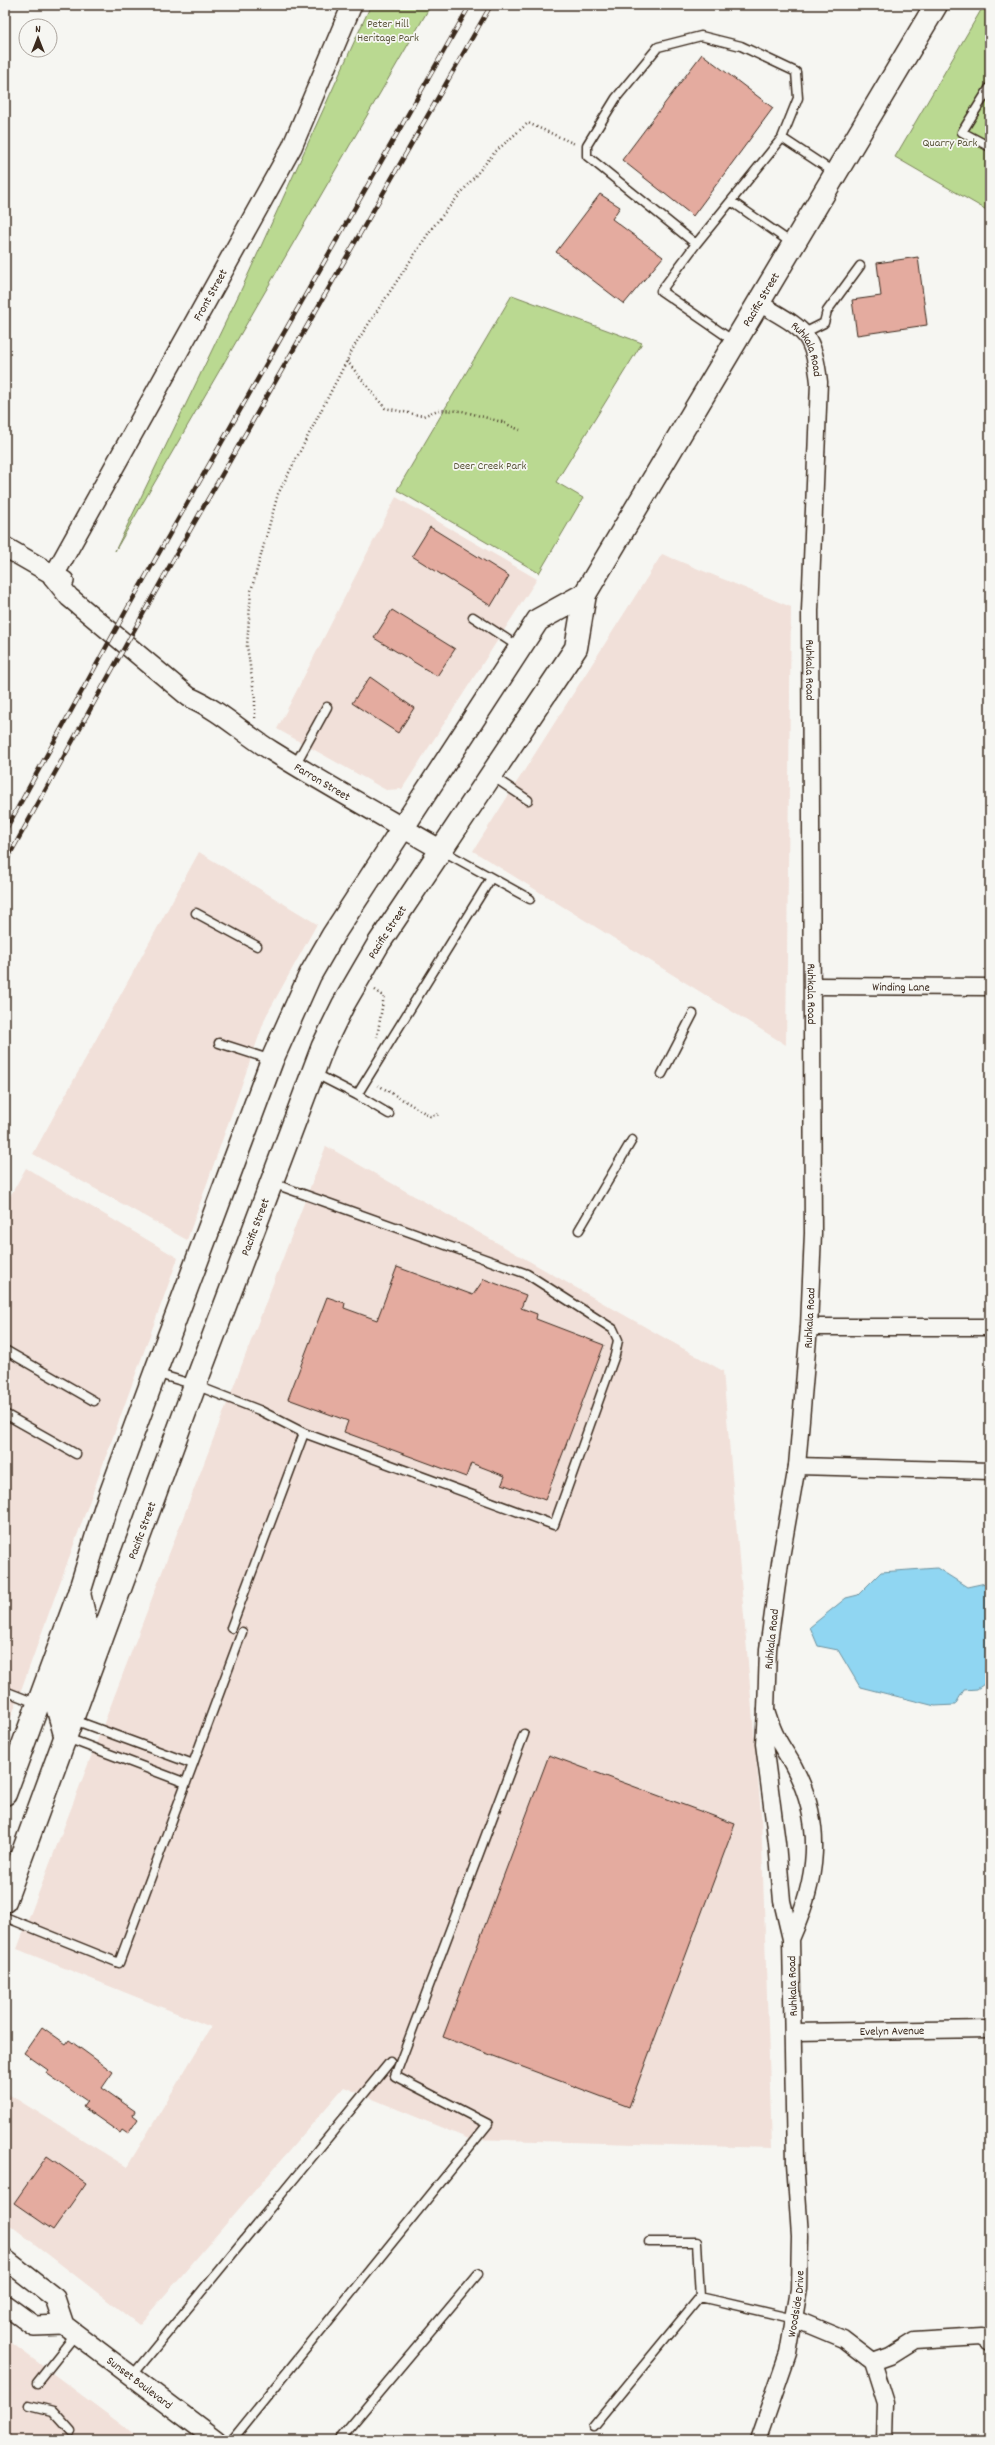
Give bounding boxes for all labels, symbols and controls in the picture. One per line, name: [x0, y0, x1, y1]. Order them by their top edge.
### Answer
park label: Peter Hill Heritage Park: [357, 16, 419, 47]
north arrow: [18, 18, 58, 58]
text: N: [35, 22, 41, 38]
park label: Quarry Park: [923, 135, 977, 152]
street label: Front Street: [190, 266, 233, 324]
street label: Pacific Street: [739, 269, 785, 330]
street label: Ruhkala Road: [787, 318, 825, 378]
park label: Deer Creek Park: [453, 458, 527, 475]
street label: Ruhkala Road: [800, 639, 817, 700]
street label: Farron Street: [290, 759, 354, 806]
street label: Pacific Street: [365, 902, 412, 963]
street label: Ruhkala Road: [802, 963, 819, 1024]
street label: Winding Lane: [872, 979, 930, 997]
street label: Pacific Street: [238, 1196, 275, 1259]
street label: Ruhkala Road: [800, 1287, 821, 1349]
street label: Pacific Street: [124, 1499, 162, 1562]
street label: Ruhkala Road: [761, 1608, 784, 1670]
street label: Ruhkala Road: [784, 1955, 803, 2017]
street label: Evelyn Avenue: [860, 2023, 924, 2041]
street label: Woodside Drive: [784, 2270, 809, 2339]
street label: Sunset Boulevard: [102, 2353, 175, 2414]

